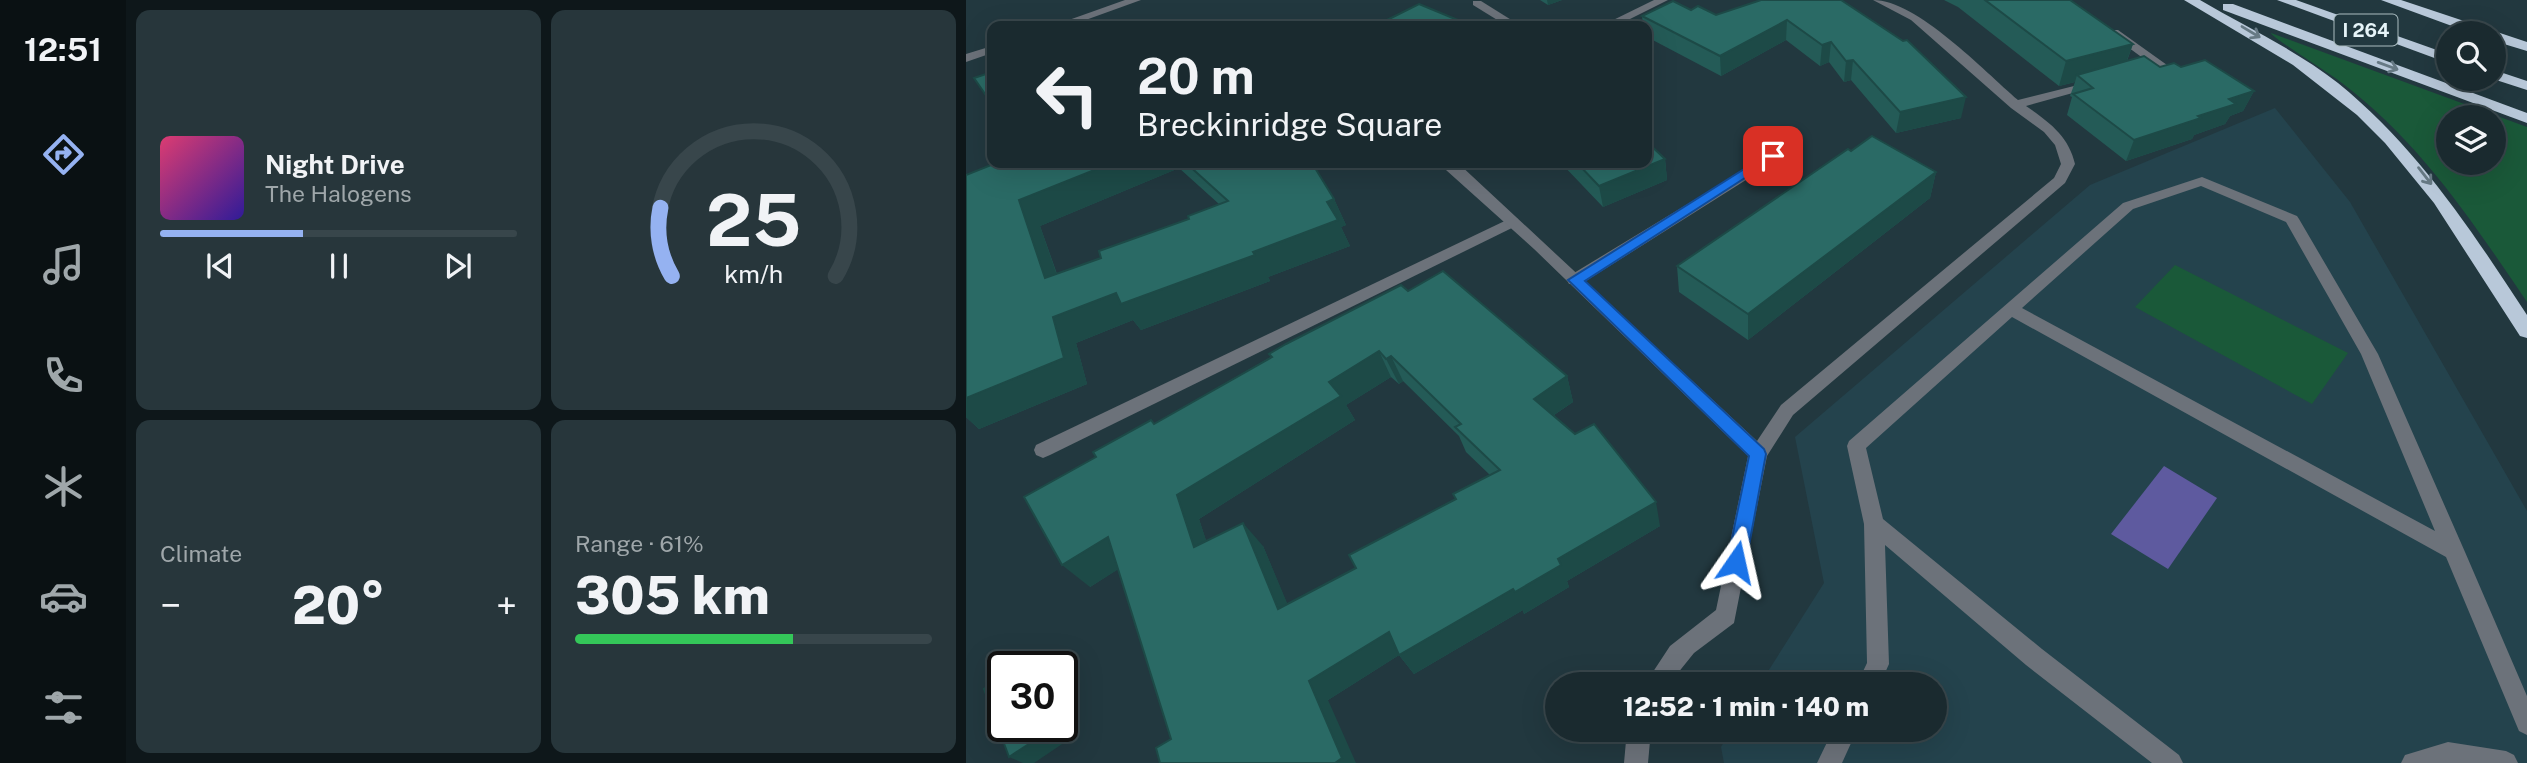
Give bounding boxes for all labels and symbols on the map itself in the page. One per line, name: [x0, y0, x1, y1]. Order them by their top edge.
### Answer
road number: I 264: [2334, 14, 2398, 46]
one-way arrow: [2240, 25, 2260, 39]
one-way arrow: [2377, 61, 2398, 74]
pin: [1743, 126, 1803, 186]
one-way arrow: [2417, 167, 2432, 185]
position arrow: [1699, 525, 1773, 599]
speed limit sign: 30: [987, 651, 1078, 742]

